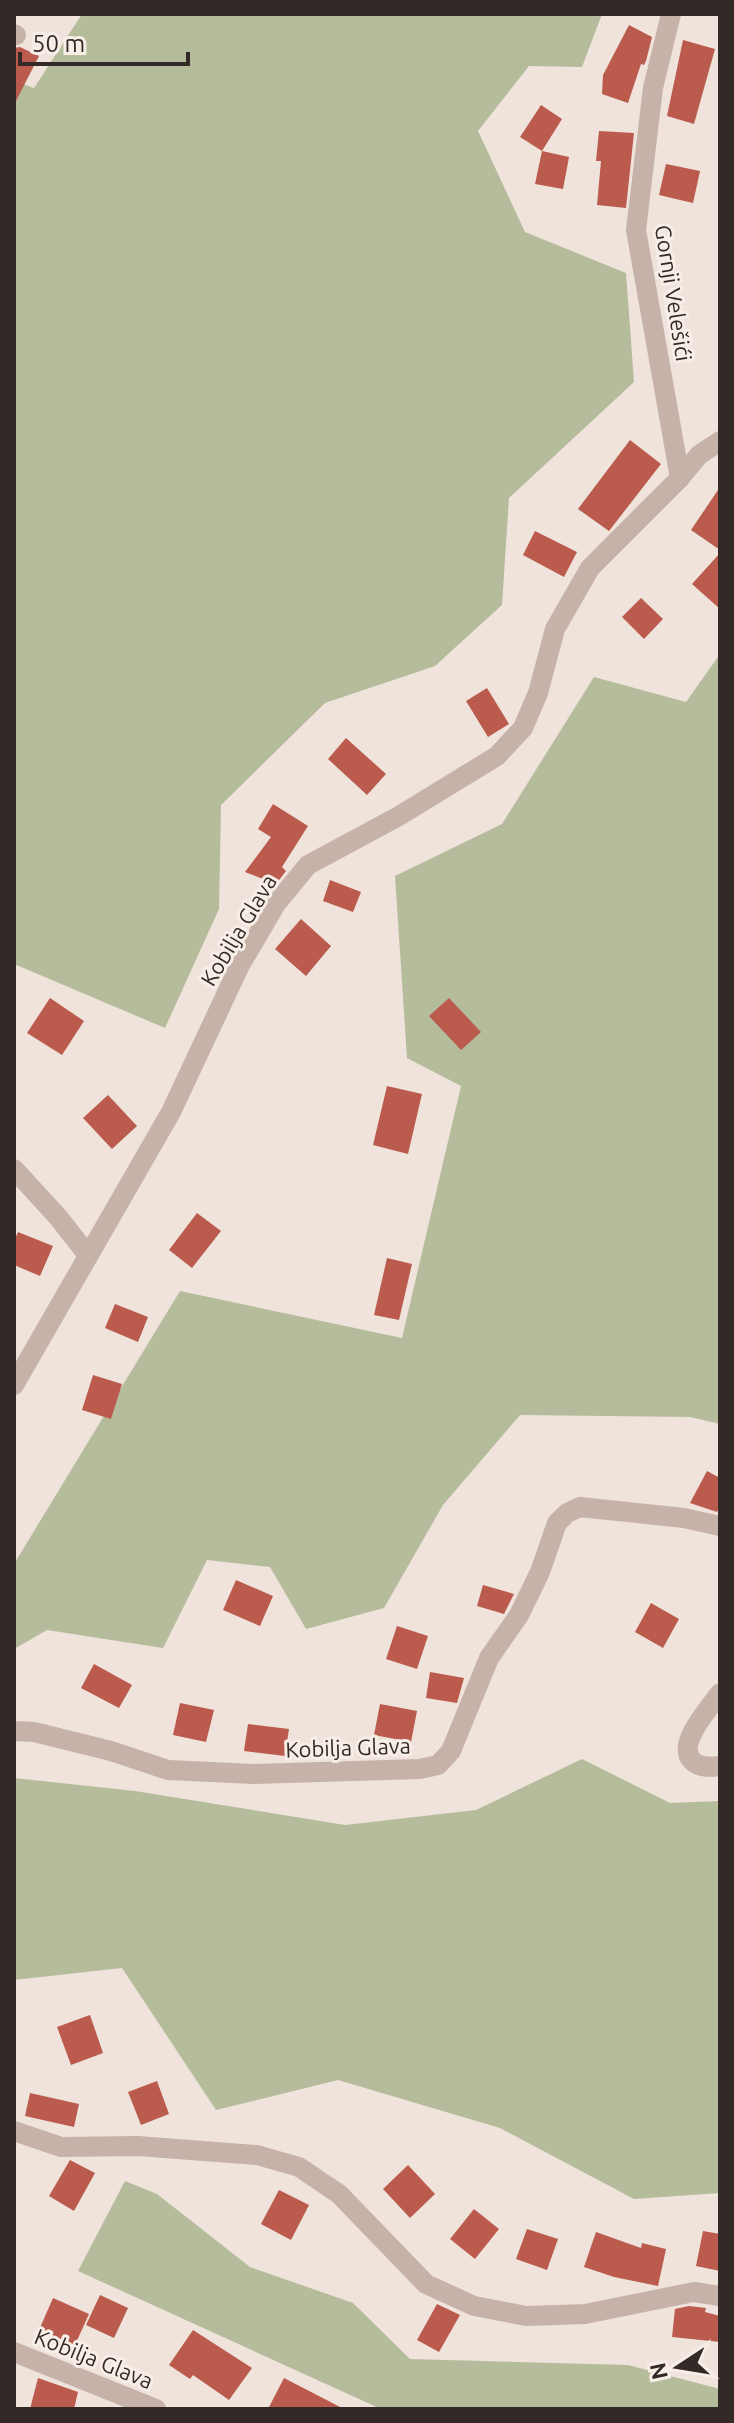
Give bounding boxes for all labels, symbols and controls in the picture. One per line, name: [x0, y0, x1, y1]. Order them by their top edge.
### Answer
scale bar: [20, 16, 188, 66]
text: 50 m: [32, 30, 85, 57]
street label: Gornji Velešići: [651, 223, 697, 363]
street label: Kobilja Glava: [195, 870, 281, 990]
street label: Kobilja Glava: [285, 1732, 411, 1762]
street label: Kobilja Glava: [31, 2323, 157, 2393]
north arrow: [638, 2327, 718, 2407]
text: N: [644, 2361, 672, 2382]

